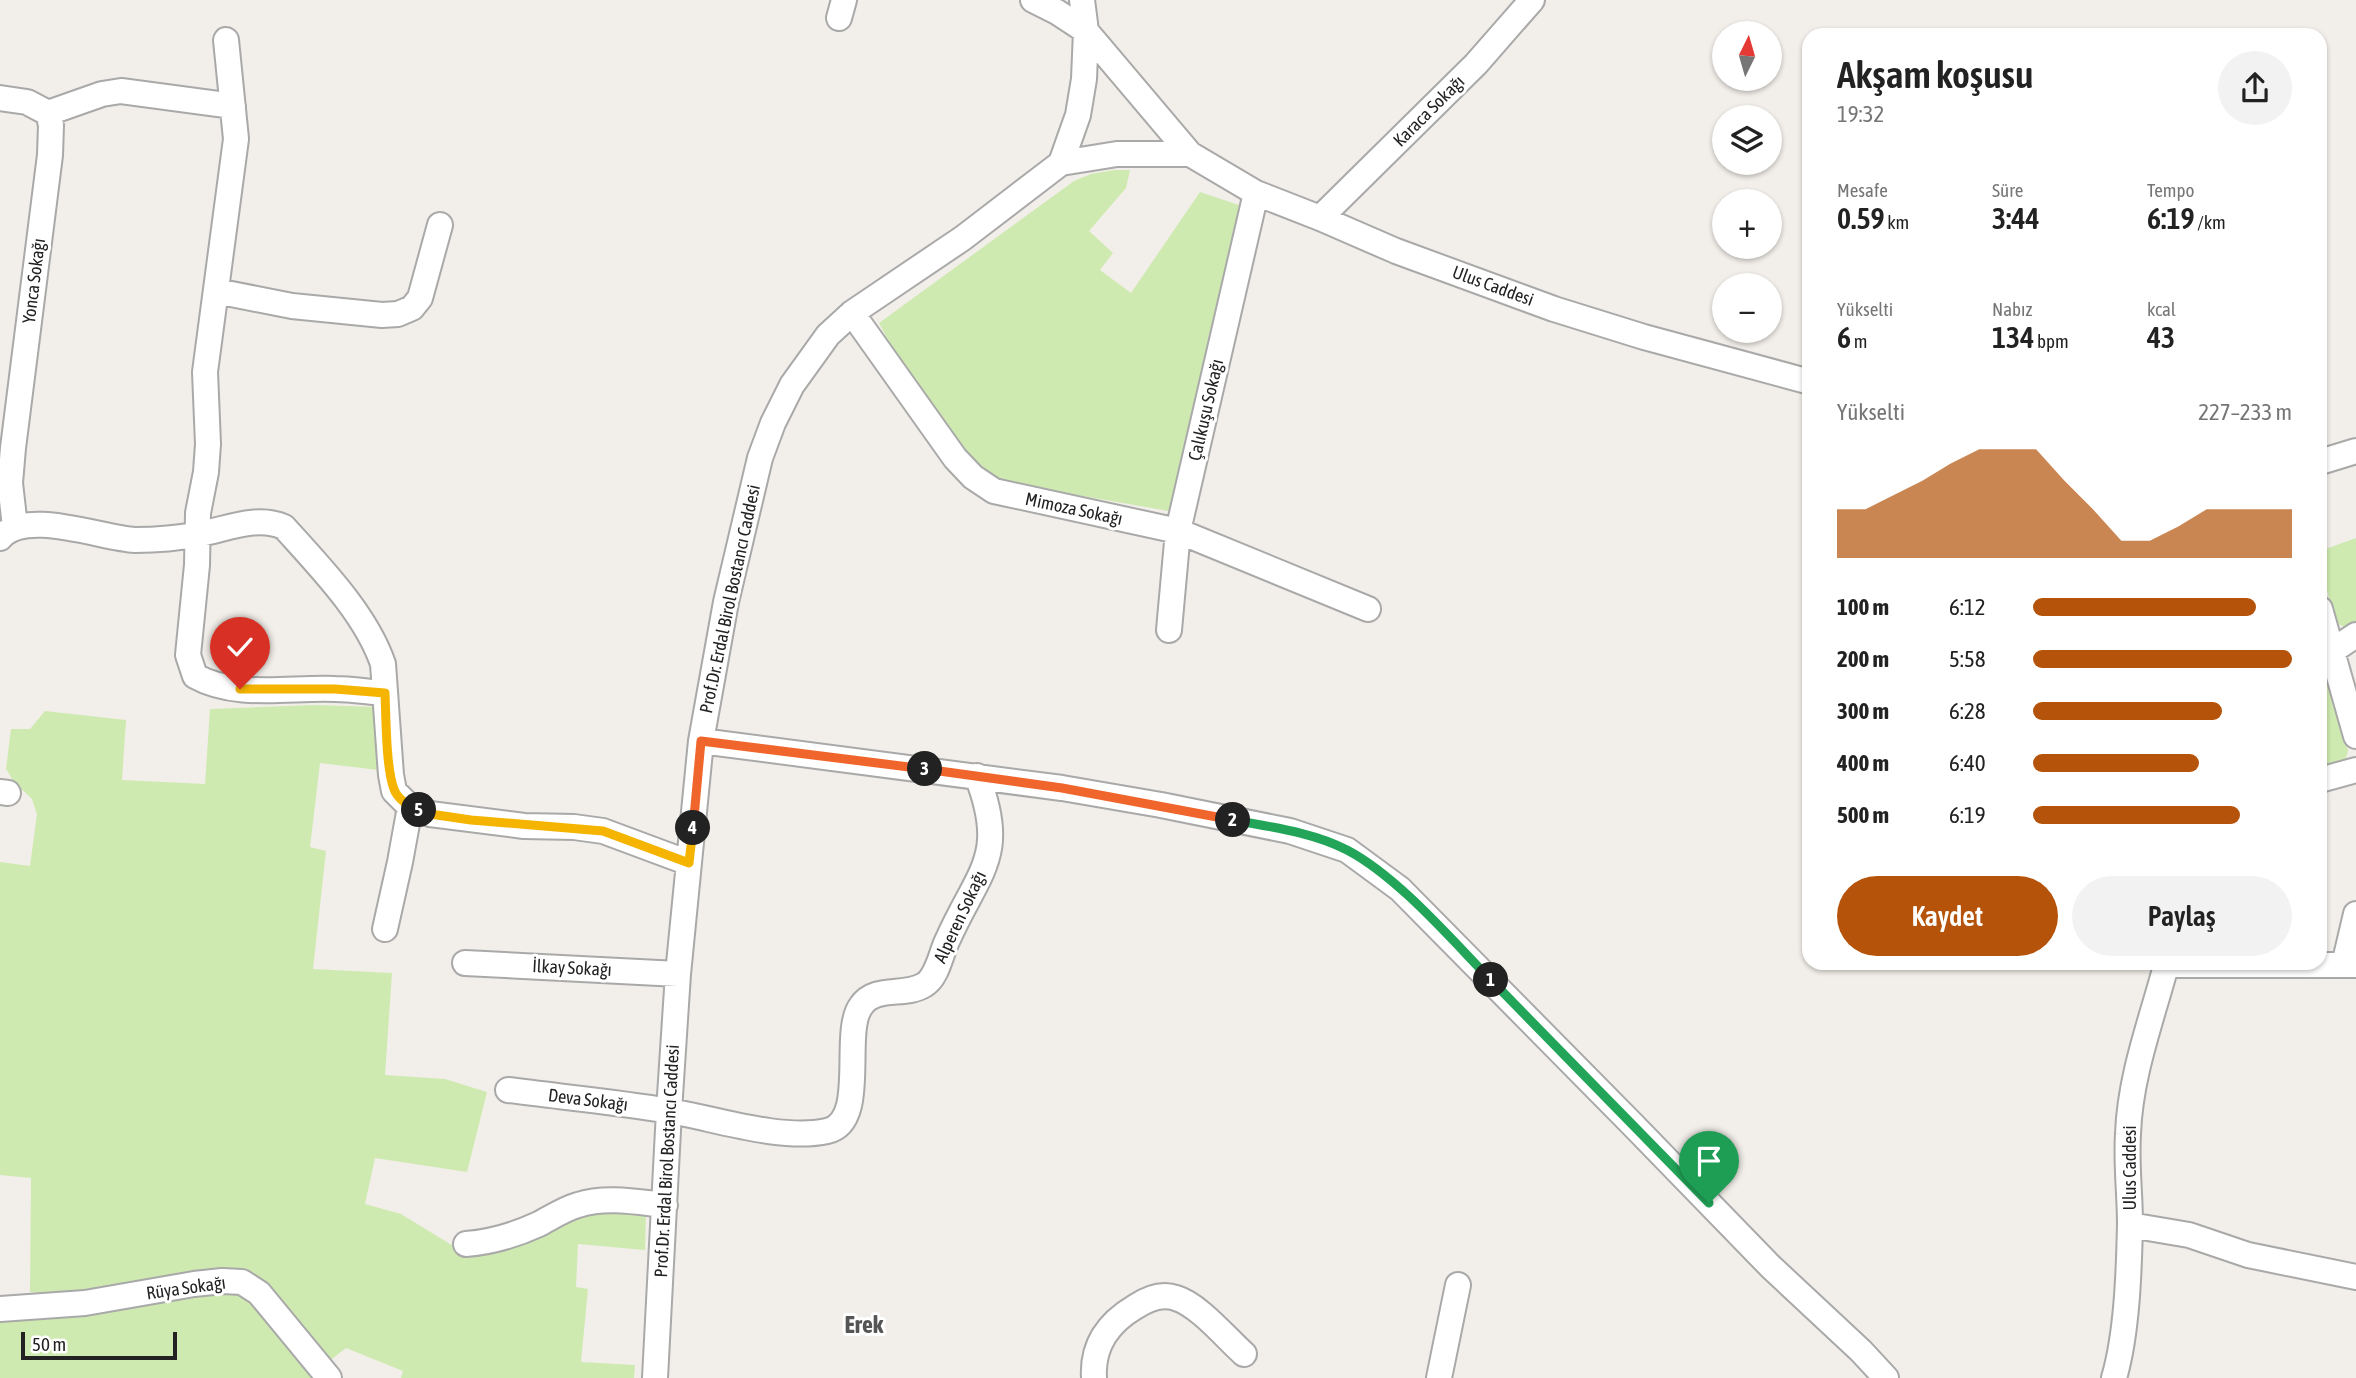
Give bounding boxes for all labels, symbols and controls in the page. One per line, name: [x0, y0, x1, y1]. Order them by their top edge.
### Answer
north arrow: [1712, 21, 1782, 91]
map controls: [1712, 21, 1782, 343]
button: share: [2218, 51, 2292, 125]
text: Akşam koşusu: [1837, 53, 2033, 96]
street label: Karaca Sokağı: [1389, 71, 1469, 151]
text: 19:32: [1837, 101, 1884, 127]
button: layers: [1712, 105, 1782, 175]
text: Mesafe: [1837, 179, 1888, 201]
text: Süre: [1992, 179, 2023, 201]
text: Tempo: [2147, 179, 2194, 201]
button: +: [1712, 189, 1782, 259]
text: 0.59: [1837, 201, 1885, 235]
text: 3:44: [1992, 201, 2040, 235]
text: 6:19: [2147, 201, 2195, 235]
text: km: [1885, 211, 1909, 233]
text: /km: [2195, 211, 2226, 233]
street label: Yonca Sokağı: [18, 237, 49, 325]
street label: Ulus Caddesi: [1450, 261, 1537, 310]
button: −: [1712, 273, 1782, 343]
text: Yükselti: [1837, 298, 1893, 320]
text: Nabız: [1992, 298, 2032, 320]
text: kcal: [2147, 298, 2176, 320]
text: 6: [1837, 320, 1851, 354]
text: 134: [1992, 320, 2034, 354]
text: 43: [2147, 320, 2175, 354]
text: m: [1851, 330, 1867, 352]
text: bpm: [2034, 330, 2069, 352]
street label: Çalıkuşu Sokağı: [1184, 357, 1227, 463]
text: Yükselti: [1837, 399, 1905, 425]
text: 227–233 m: [2198, 399, 2292, 425]
street label: Prof.Dr. Erdal Birol Bostancı Caddesi: [695, 483, 764, 715]
street label: Mimoza Sokağı: [1024, 488, 1125, 529]
text: 100 m: [1837, 594, 1889, 620]
text: 6:12: [1949, 594, 1986, 620]
pin: [210, 617, 270, 689]
icon: check: [221, 628, 259, 666]
text: 200 m: [1837, 646, 1889, 672]
text: 5:58: [1949, 646, 1986, 672]
text: 300 m: [1837, 698, 1889, 724]
text: 6:28: [1949, 698, 1986, 724]
text: 400 m: [1837, 750, 1889, 776]
text: 6:40: [1949, 750, 1986, 776]
pin: 3: [908, 752, 942, 786]
text: 3: [920, 757, 929, 779]
pin: 5: [402, 792, 436, 828]
text: 5: [414, 798, 423, 820]
pin: 2: [1216, 802, 1250, 838]
text: 500 m: [1837, 802, 1889, 828]
text: 6:19: [1949, 802, 1986, 828]
text: 2: [1228, 808, 1237, 830]
pin: 4: [676, 810, 710, 846]
text: 4: [688, 816, 697, 838]
street label: Alperen Sokağı: [929, 867, 990, 966]
button: Kaydet: [1837, 876, 2058, 956]
button: Paylaş: [2072, 876, 2292, 956]
street label: İlkay Sokağı: [532, 955, 612, 980]
pin: 1: [1474, 962, 1508, 998]
text: 1: [1486, 968, 1495, 990]
street label: Prof.Dr. Erdal Birol Bostancı Caddesi: [650, 1044, 683, 1278]
street label: Deva Sokağı: [547, 1084, 629, 1115]
street label: Ulus Caddesi: [2119, 1125, 2140, 1211]
pin: [1679, 1131, 1739, 1203]
icon: arrive: [1690, 1142, 1728, 1180]
street label: Rüya Sokağı: [145, 1272, 227, 1303]
district label: Erek: [845, 1311, 884, 1338]
scale bar: [21, 1329, 177, 1361]
text: 50 m: [32, 1333, 66, 1355]

